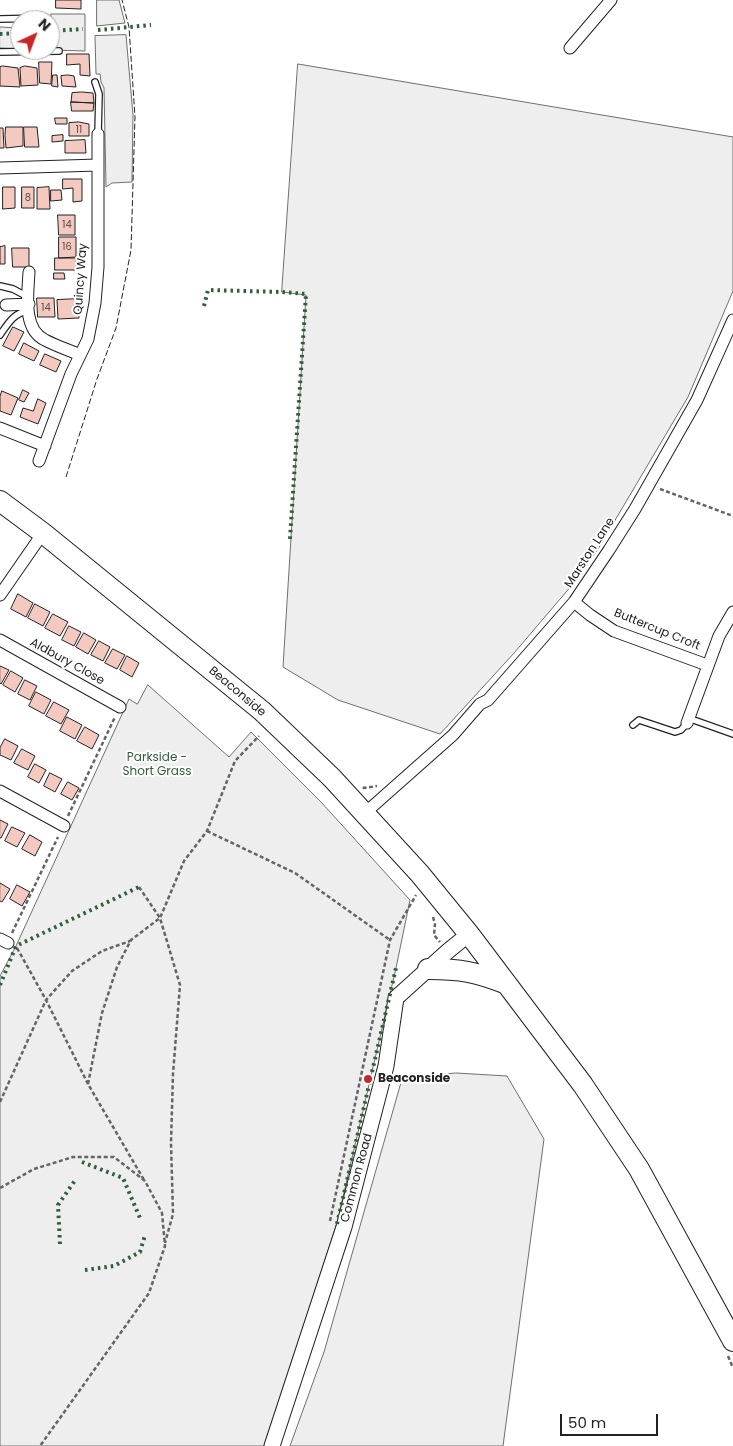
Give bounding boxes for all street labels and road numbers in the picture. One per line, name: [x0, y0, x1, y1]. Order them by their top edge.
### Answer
street label: Quincy Way: [71, 243, 91, 315]
street label: Marston Lane: [562, 515, 618, 591]
street label: Buttercup Croft: [612, 606, 702, 654]
street label: Aldbury Close: [27, 636, 107, 688]
street label: Beaconside: [205, 664, 269, 720]
street label: Common Road: [338, 1132, 376, 1224]

